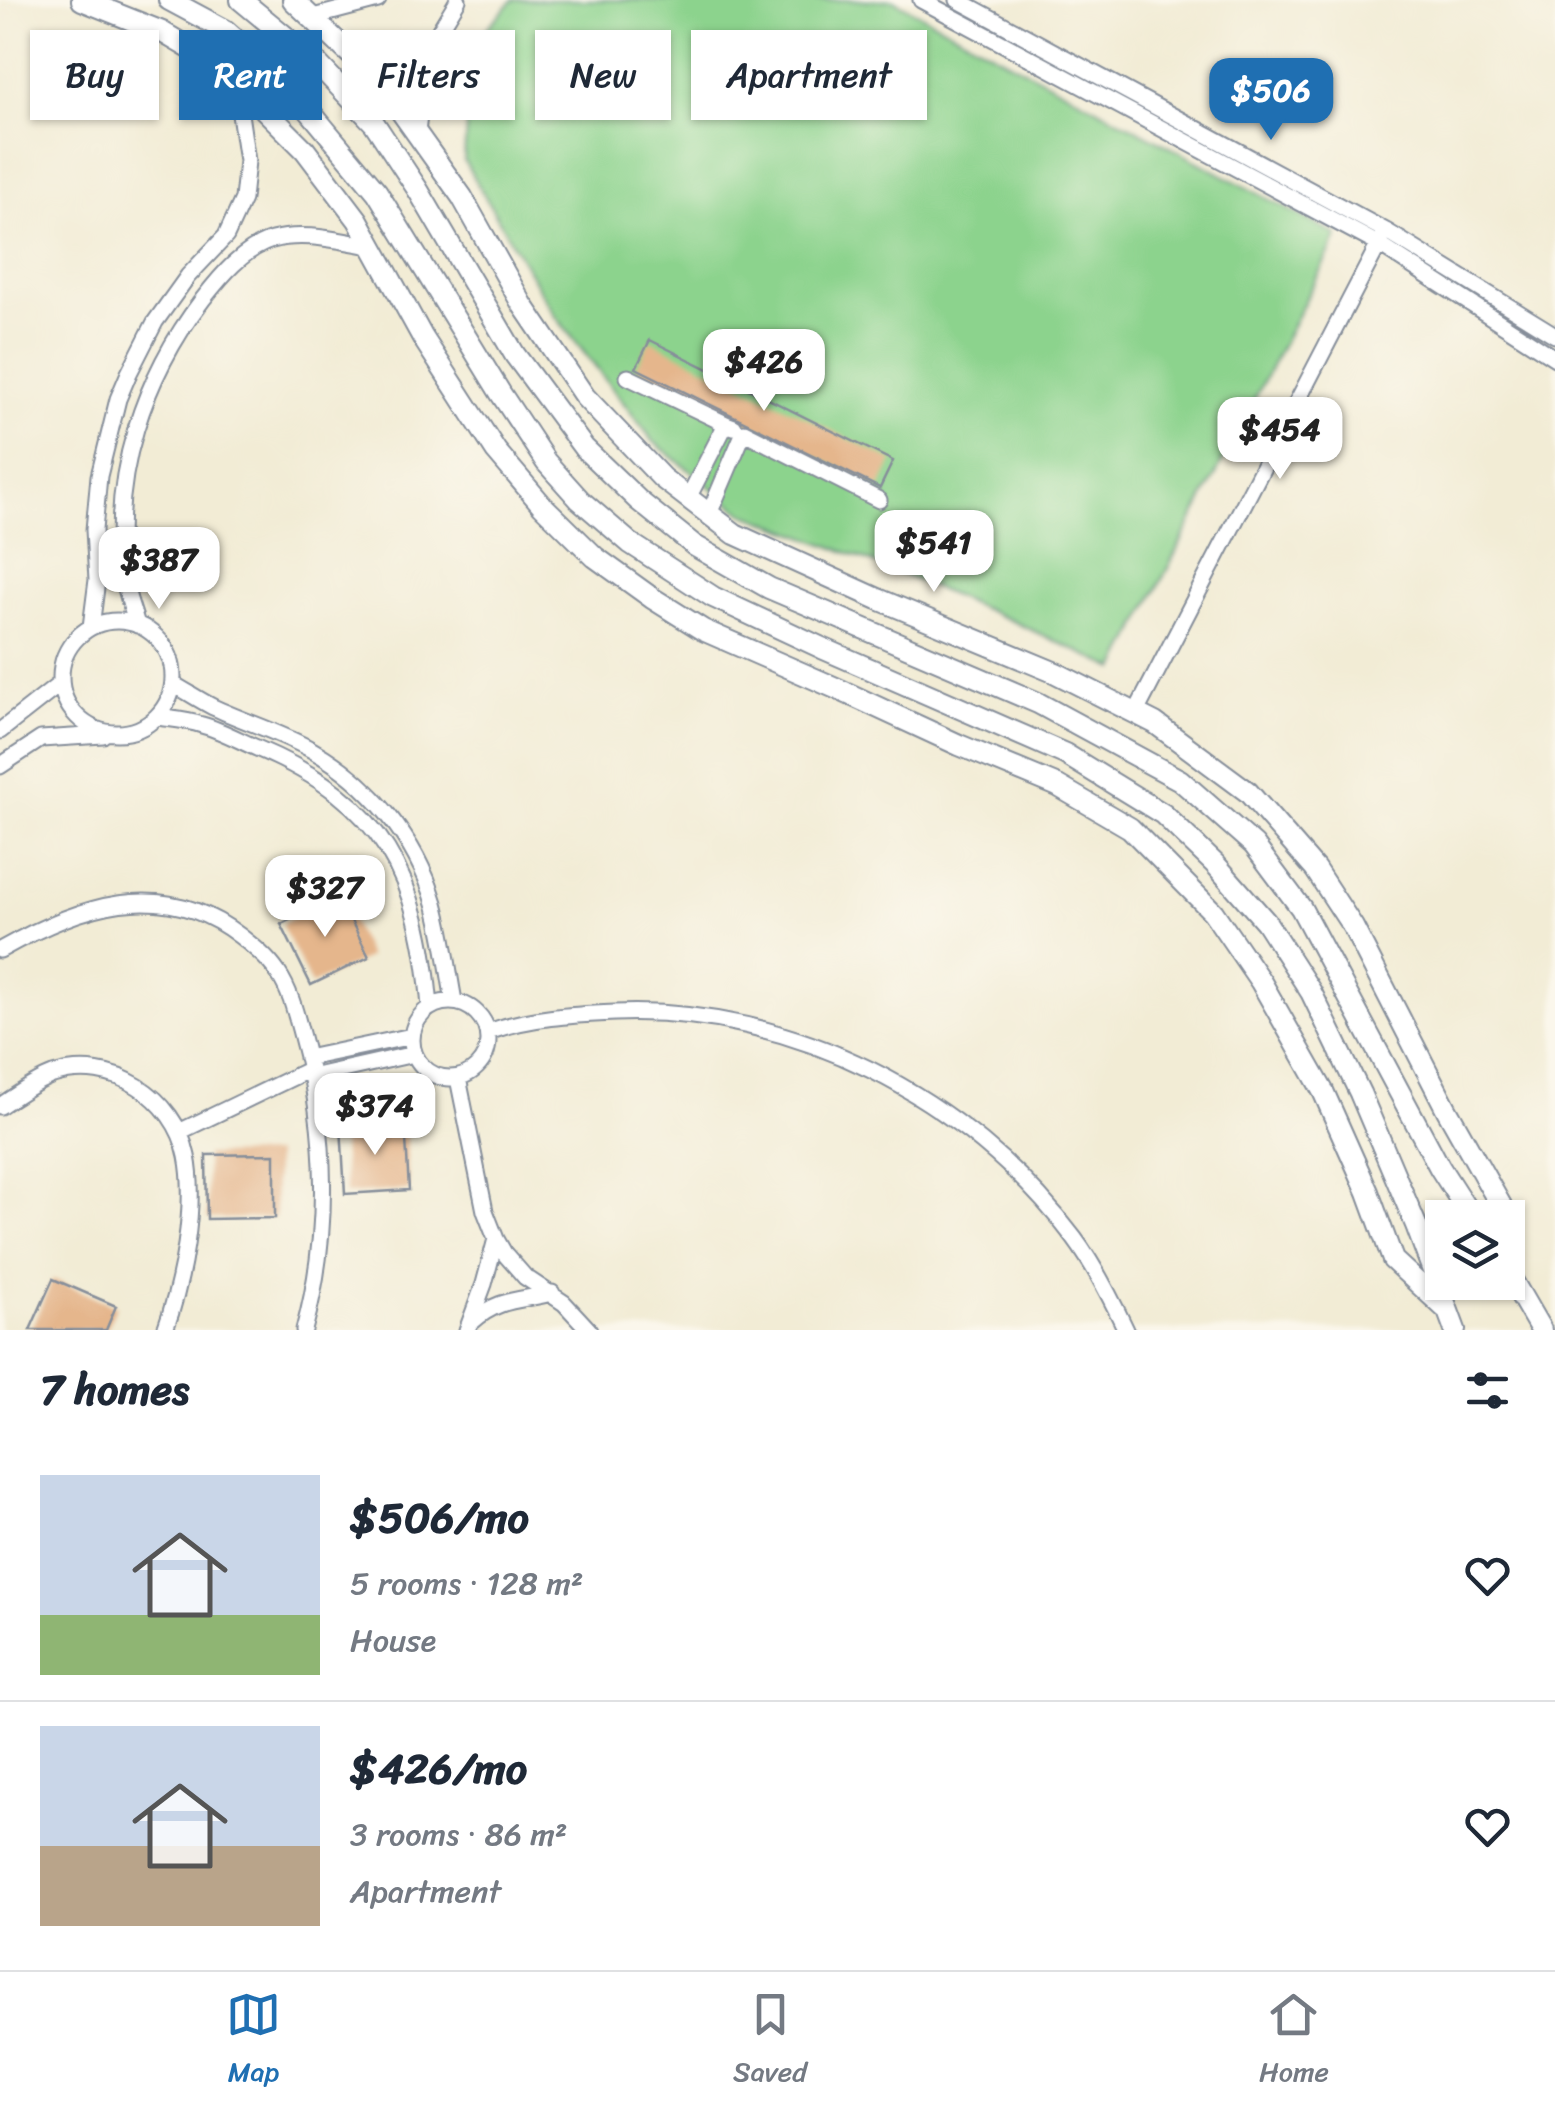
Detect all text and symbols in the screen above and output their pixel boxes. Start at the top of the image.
chip: Buy [30,30,159,120]
chip: Rent [179,30,322,120]
chip: Filters [342,30,515,120]
chip: New [535,30,671,120]
chip: Apartment [691,30,927,120]
pin: $506 [1212,58,1330,143]
text: $506 [1231,62,1311,119]
pin: $426 [705,329,823,414]
text: $426 [725,333,803,390]
pin: $454 [1221,397,1339,482]
text: $454 [1239,401,1321,458]
pin: $541 [875,510,993,595]
text: $541 [897,514,971,571]
pin: $387 [100,527,218,612]
text: $387 [121,531,197,588]
pin: $327 [266,855,384,940]
text: $327 [287,859,363,916]
pin: $374 [316,1073,434,1158]
text: $374 [336,1077,414,1134]
map controls [1425,1200,1525,1300]
button: layers [1425,1200,1525,1300]
text: 7 homes [40,1353,189,1427]
icon: filters [1460,1363,1515,1418]
text: $506/mo [350,1481,529,1555]
icon: home [120,1515,240,1635]
icon: heart [1460,1548,1515,1603]
text: 5 rooms · 128 m² [350,1555,583,1612]
text: House [350,1612,436,1669]
text: $426/mo [350,1732,527,1806]
icon: home [120,1766,240,1886]
icon: heart [1460,1799,1515,1854]
text: 3 rooms · 86 m² [350,1806,567,1863]
text: Apartment [350,1863,501,1920]
tab: Map [226,1987,281,2096]
tab: Saved [733,1987,807,2096]
tab: Home [1259,1987,1329,2096]

